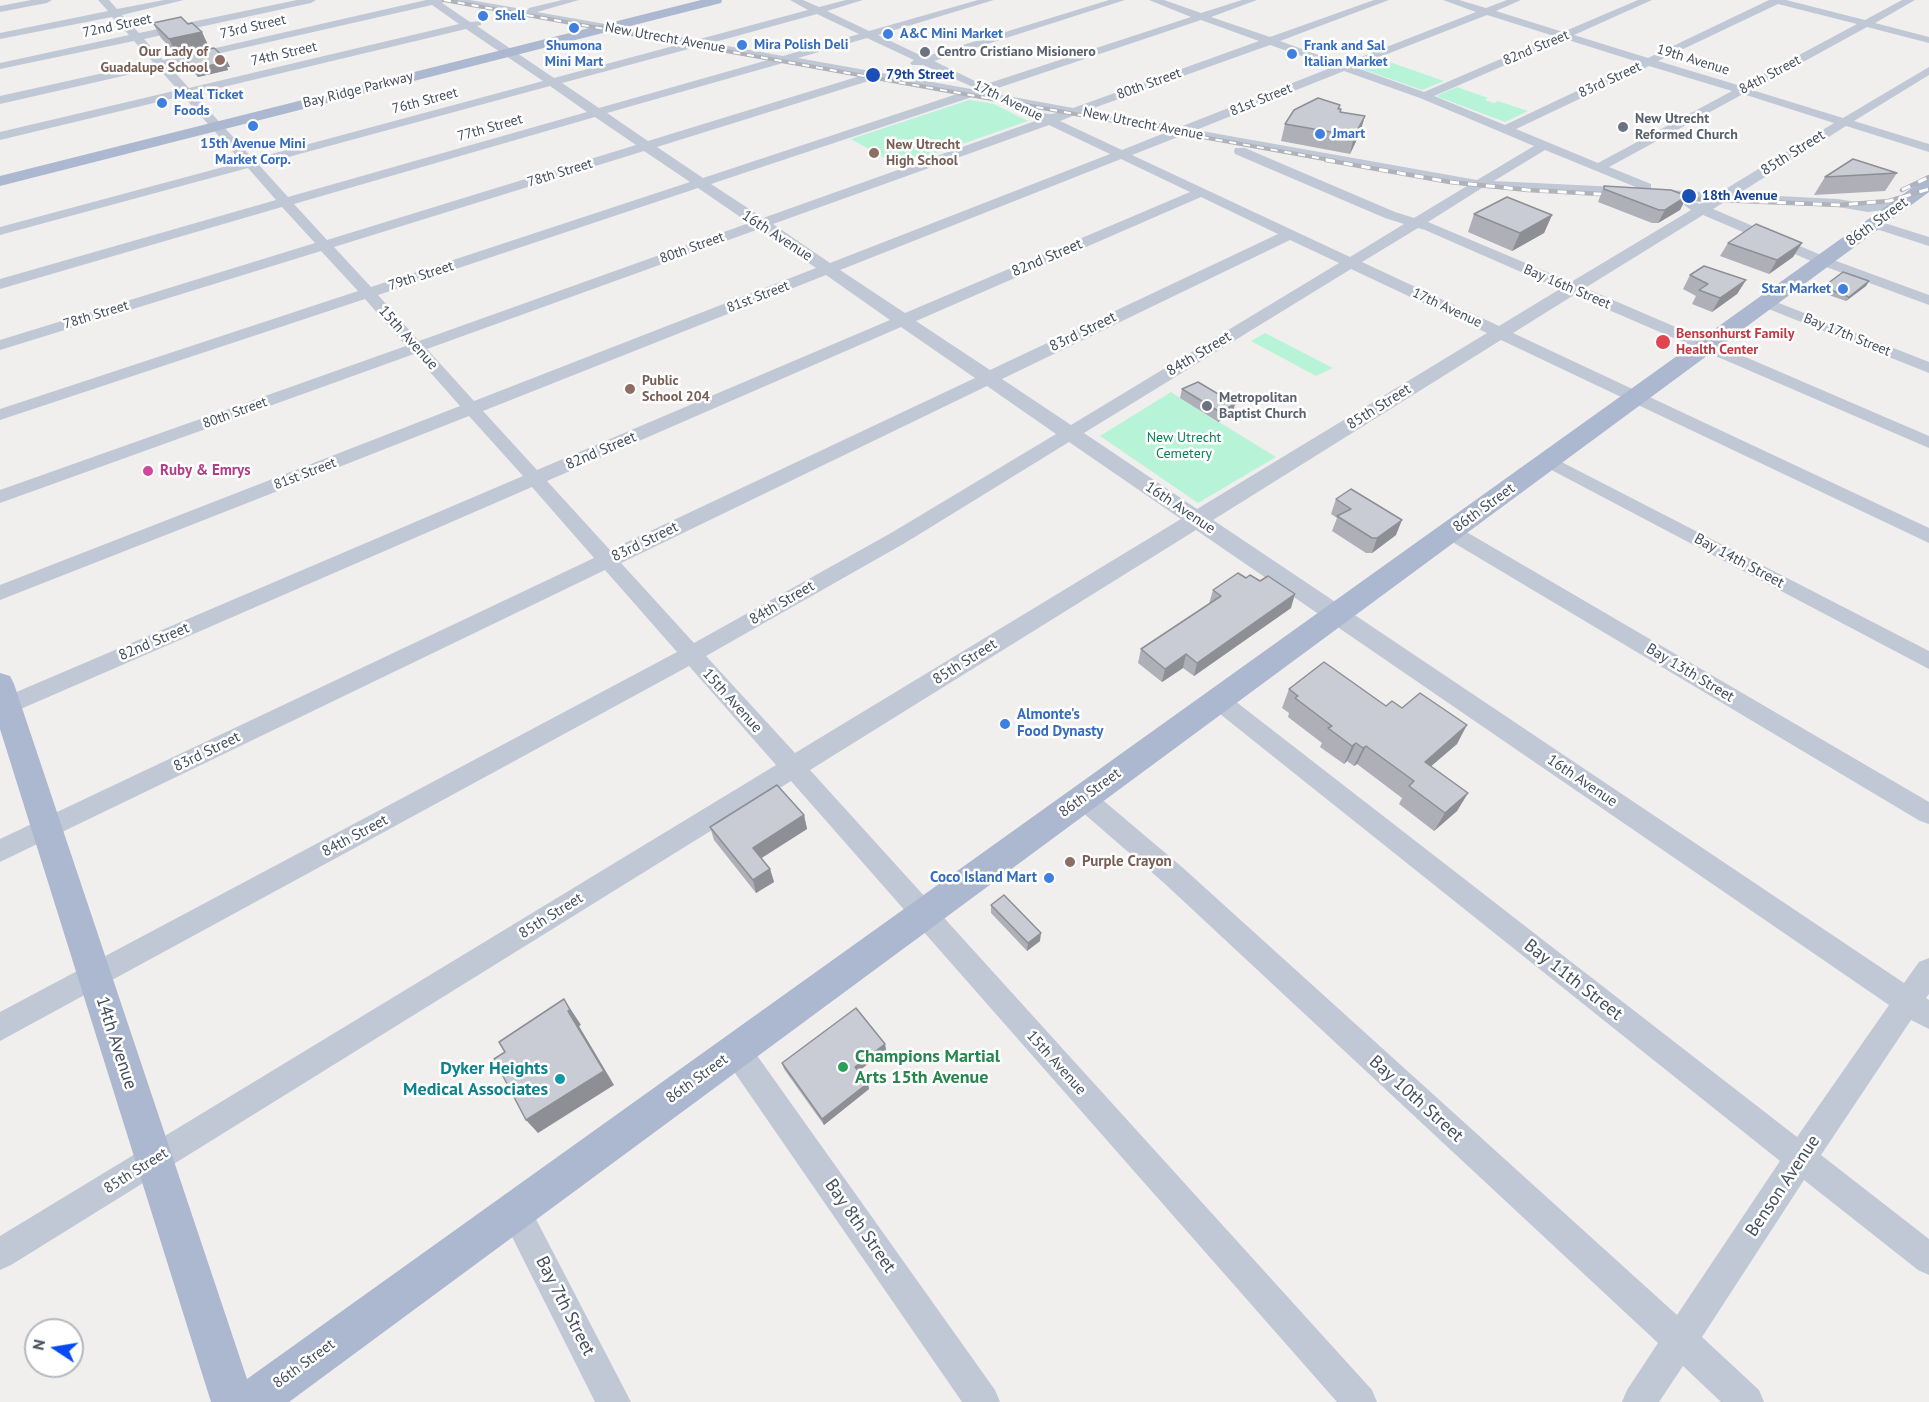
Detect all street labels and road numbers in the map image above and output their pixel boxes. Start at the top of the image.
street label: 72nd Street [81,11,153,41]
street label: 73rd Street [218,11,288,43]
street label: New Utrecht Avenue [603,19,727,57]
street label: 82nd Street [1501,27,1571,69]
street label: 74th Street [249,38,319,70]
street label: 19th Avenue [1655,41,1731,79]
street label: 84th Street [1736,52,1804,98]
street label: 83rd Street [1576,58,1644,102]
street label: 80th Street [1115,65,1183,103]
street label: Bay Ridge Parkway [301,68,415,112]
street label: 17th Avenue [971,77,1045,125]
street label: 81st Street [1228,80,1294,120]
street label: 76th Street [390,84,460,118]
street label: New Utrecht Avenue [1081,104,1205,144]
street label: 77th Street [456,111,524,145]
street label: 85th Street [1758,126,1828,180]
street label: 78th Street [525,155,595,191]
street label: 86th Street [1843,194,1911,250]
street label: 16th Avenue [738,207,816,265]
street label: 80th Street [658,229,726,267]
street label: 82nd Street [1009,235,1085,281]
street label: 79th Street [386,258,456,294]
street label: Bay 16th Street [1521,261,1613,313]
street label: 81st Street [724,277,792,317]
street label: 17th Avenue [1410,285,1484,331]
street label: 78th Street [61,297,131,333]
street label: 15th Avenue [374,302,442,374]
street label: 83rd Street [1047,308,1119,356]
street label: Bay 17th Street [1801,310,1893,360]
street label: 84th Street [1164,328,1234,380]
street label: 85th Street [1344,380,1414,434]
street label: 80th Street [201,394,269,432]
street label: 82nd Street [563,428,639,474]
street label: 81st Street [271,454,339,494]
street label: 16th Avenue [1142,478,1218,538]
street label: 86th Street [1450,480,1518,536]
street label: 83rd Street [609,518,681,566]
street label: Bay 14th Street [1691,530,1787,592]
street label: 84th Street [746,577,818,629]
street label: 82nd Street [116,619,192,665]
street label: 85th Street [930,635,1000,689]
street label: Bay 13th Street [1643,640,1737,706]
street label: 15th Avenue [698,665,766,737]
street label: 83rd Street [171,728,243,776]
street label: 16th Avenue [1544,751,1620,811]
street label: 86th Street [1056,765,1124,821]
street label: 84th Street [319,811,391,861]
street label: 85th Street [516,889,586,943]
street label: Bay 11th Street [1519,935,1627,1025]
street label: 14th Avenue [91,994,141,1092]
street label: 15th Avenue [1022,1027,1090,1099]
street label: 86th Street [663,1051,731,1107]
street label: Bay 10th Street [1365,1051,1467,1147]
street label: Benson Avenue [1741,1131,1825,1241]
street label: 85th Street [101,1144,171,1198]
street label: Bay 8th Street [820,1175,900,1277]
street label: Bay 7th Street [531,1253,599,1359]
street label: 86th Street [270,1336,338,1392]

